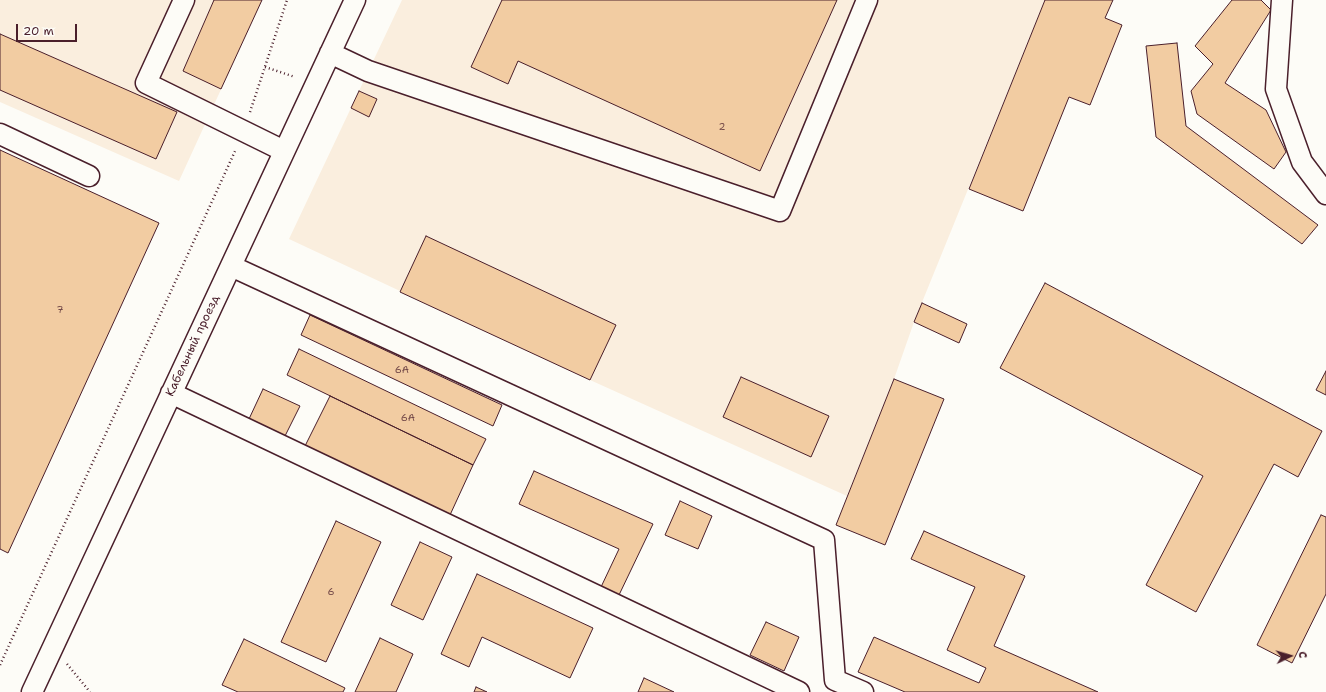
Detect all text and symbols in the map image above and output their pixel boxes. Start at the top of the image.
scale bar [18,16,79,42]
text: 20 m [23,23,54,39]
house number: 2 [719,121,725,133]
street label: Кабельный проезд [163,293,223,399]
house number: 7 [57,304,63,316]
house number: 6А [395,364,409,376]
house number: 6А [401,412,415,424]
house number: 6 [328,586,334,598]
north arrow [1270,636,1310,676]
text: С [1295,651,1310,659]

